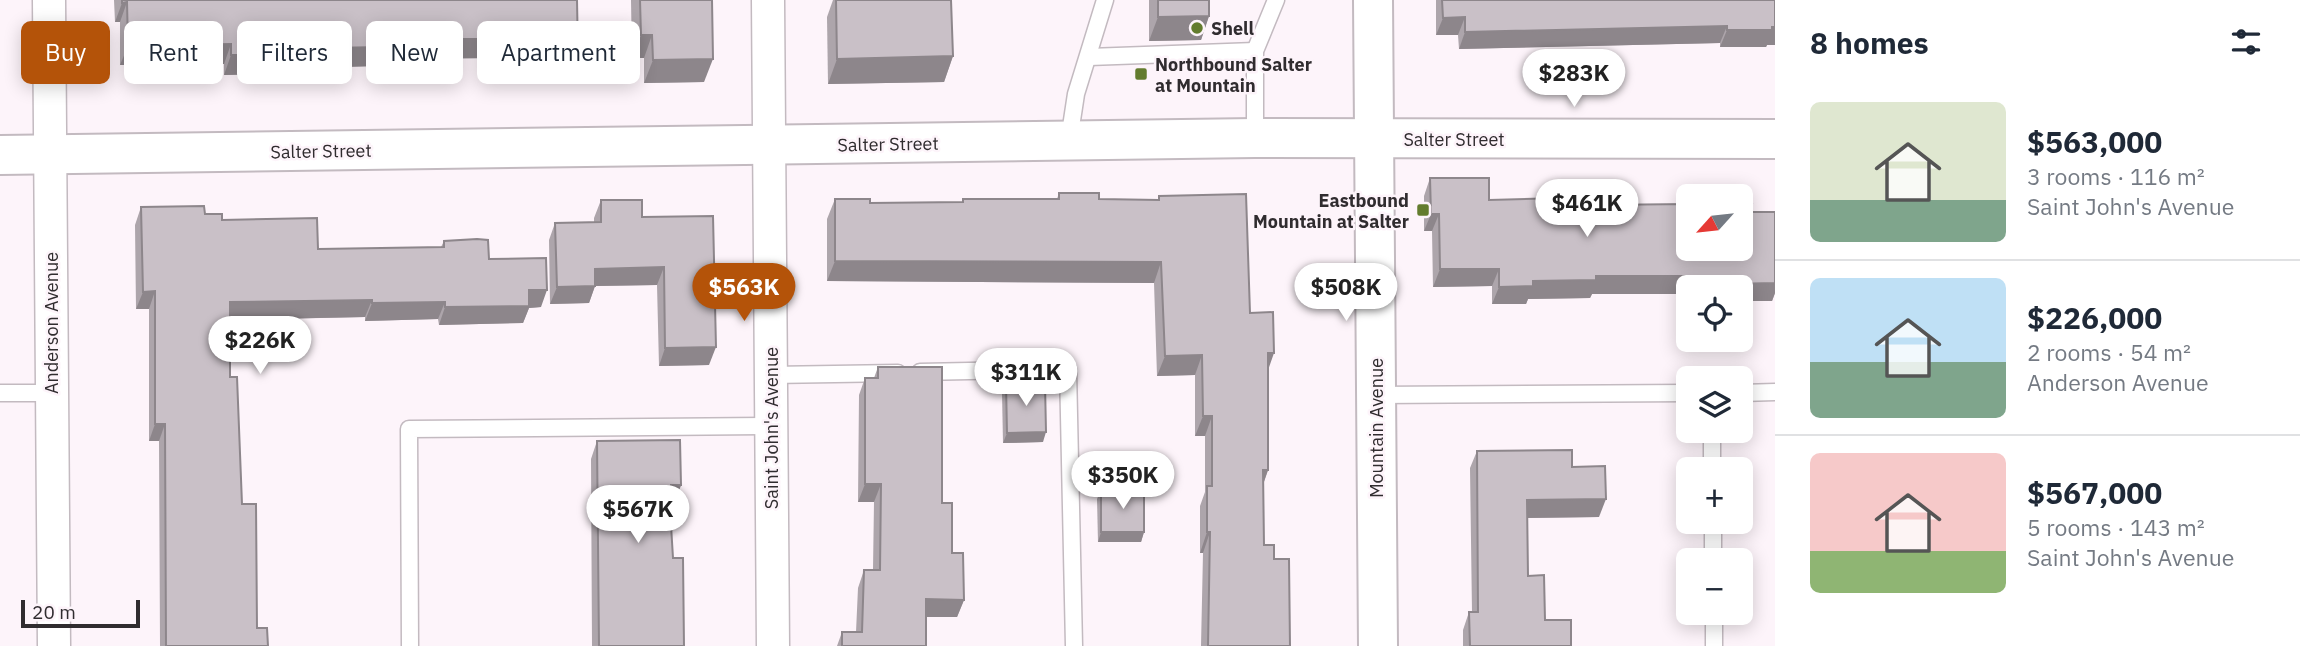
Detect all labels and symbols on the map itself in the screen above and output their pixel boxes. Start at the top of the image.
place label: Shell [1211,17,1254,40]
marker: Shell [1189,20,1205,36]
pin: $283K [1525,50,1623,109]
place label: Northbound Salter at Mountain [1155,53,1312,97]
marker: Northbound Salter at Mountain [1133,66,1149,82]
street label: Salter Street [1403,128,1505,151]
street label: Salter Street [837,132,939,156]
street label: Salter Street [270,139,372,163]
pin: $461K [1538,180,1636,239]
north arrow [1676,184,1754,261]
place label: Eastbound Mountain at Salter [1253,189,1409,233]
marker: Eastbound Mountain at Salter [1415,202,1431,218]
street label: Anderson Avenue [40,252,63,394]
pin: $563K [695,264,793,323]
pin: $508K [1297,264,1395,323]
pin: $226K [211,316,309,376]
street label: Saint John's Avenue [760,347,783,509]
pin: $311K [977,348,1075,408]
street label: Mountain Avenue [1365,358,1388,498]
pin: $350K [1074,452,1172,511]
pin: $567K [589,486,687,545]
scale bar [21,597,140,629]

